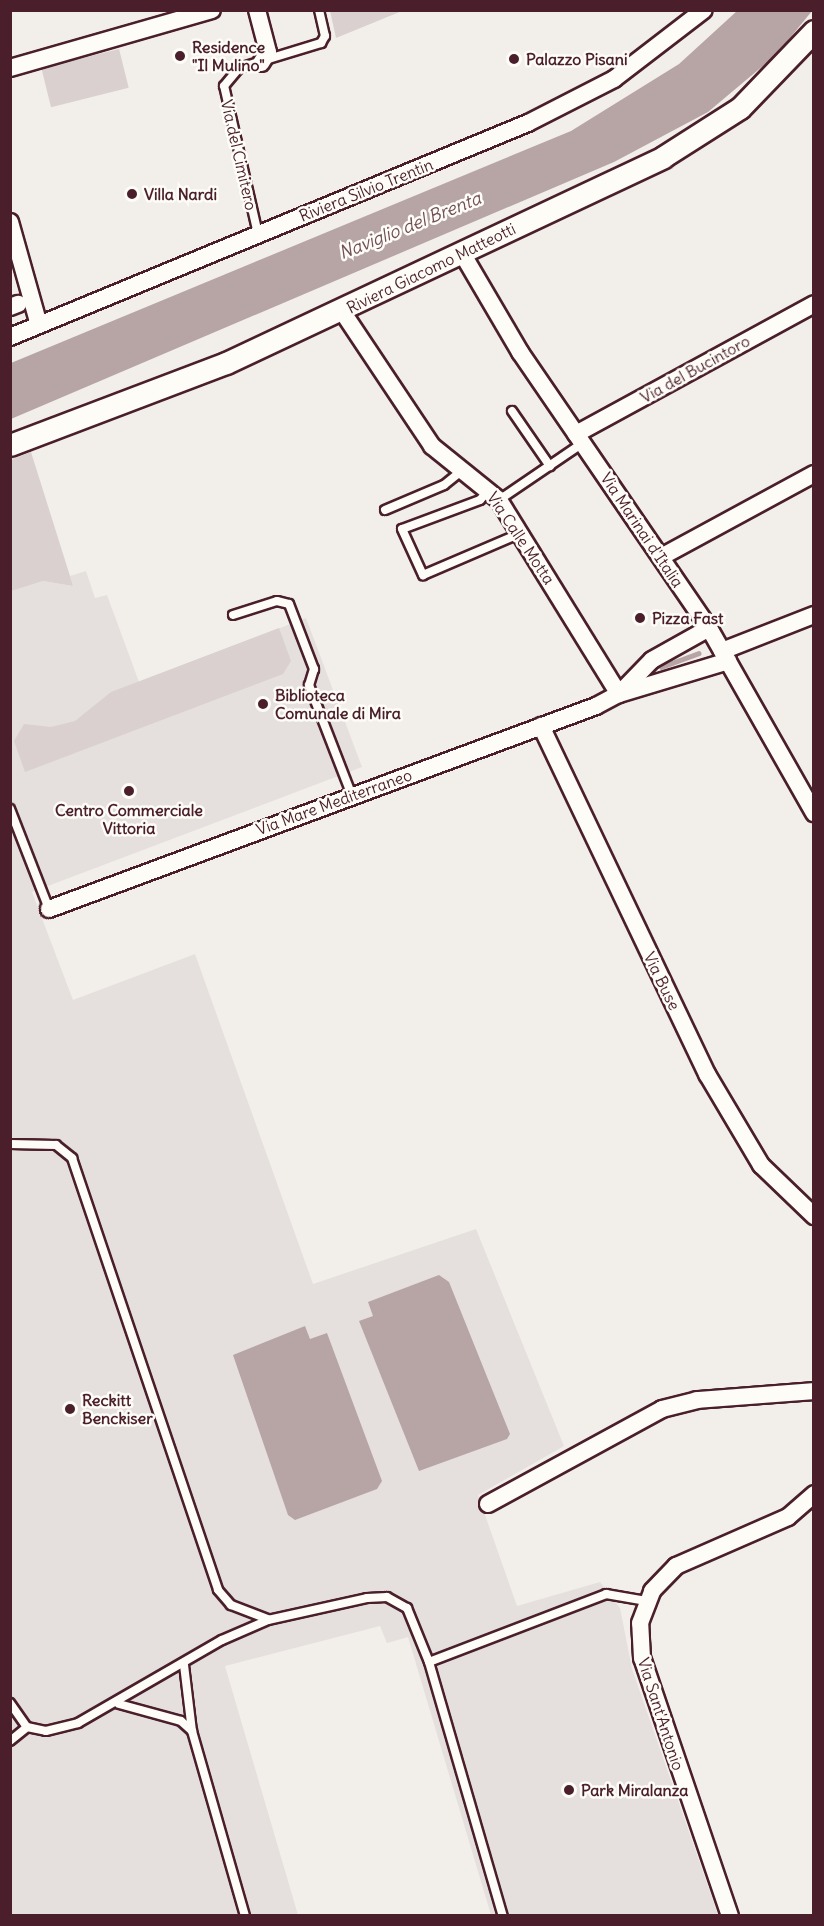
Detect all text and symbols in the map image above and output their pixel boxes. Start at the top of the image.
place label: Residence "Il Mulino" [192,37,265,75]
marker: Residence "Il Mulino" [173,49,187,63]
place label: Palazzo Pisani [526,49,628,69]
marker: Palazzo Pisani [507,52,521,66]
street label: Via del Cimitero [217,98,261,212]
street label: Riviera Silvio Trentin [296,154,436,226]
place label: Villa Nardi [144,184,217,204]
marker: Villa Nardi [125,187,139,201]
water label: Naviglio del Brenta [336,188,484,264]
street label: Riviera Giacomo Matteotti [343,219,519,317]
street label: Via del Bucintoro [637,331,753,407]
street label: Via Marinai d'Italia [596,469,688,591]
street label: Via Calle Motta [483,488,559,588]
place label: Pizza Fast [652,608,723,628]
marker: Pizza Fast [633,611,647,625]
place label: Biblioteca Comunale di Mira [275,685,401,723]
marker: Biblioteca Comunale di Mira [256,697,270,711]
street label: Via Mare Mediterraneo [254,765,414,839]
marker: Centro Commerciale Vittoria [122,784,136,798]
place label: Centro Commerciale Vittoria [55,800,203,838]
street label: Via Buse [640,949,684,1013]
place label: Reckitt Benckiser [82,1390,153,1428]
marker: Reckitt Benckiser [63,1402,77,1416]
street label: Via Sant'Antonio [634,1655,688,1773]
place label: Park Miralanza [581,1780,689,1800]
marker: Park Miralanza [562,1783,576,1797]

